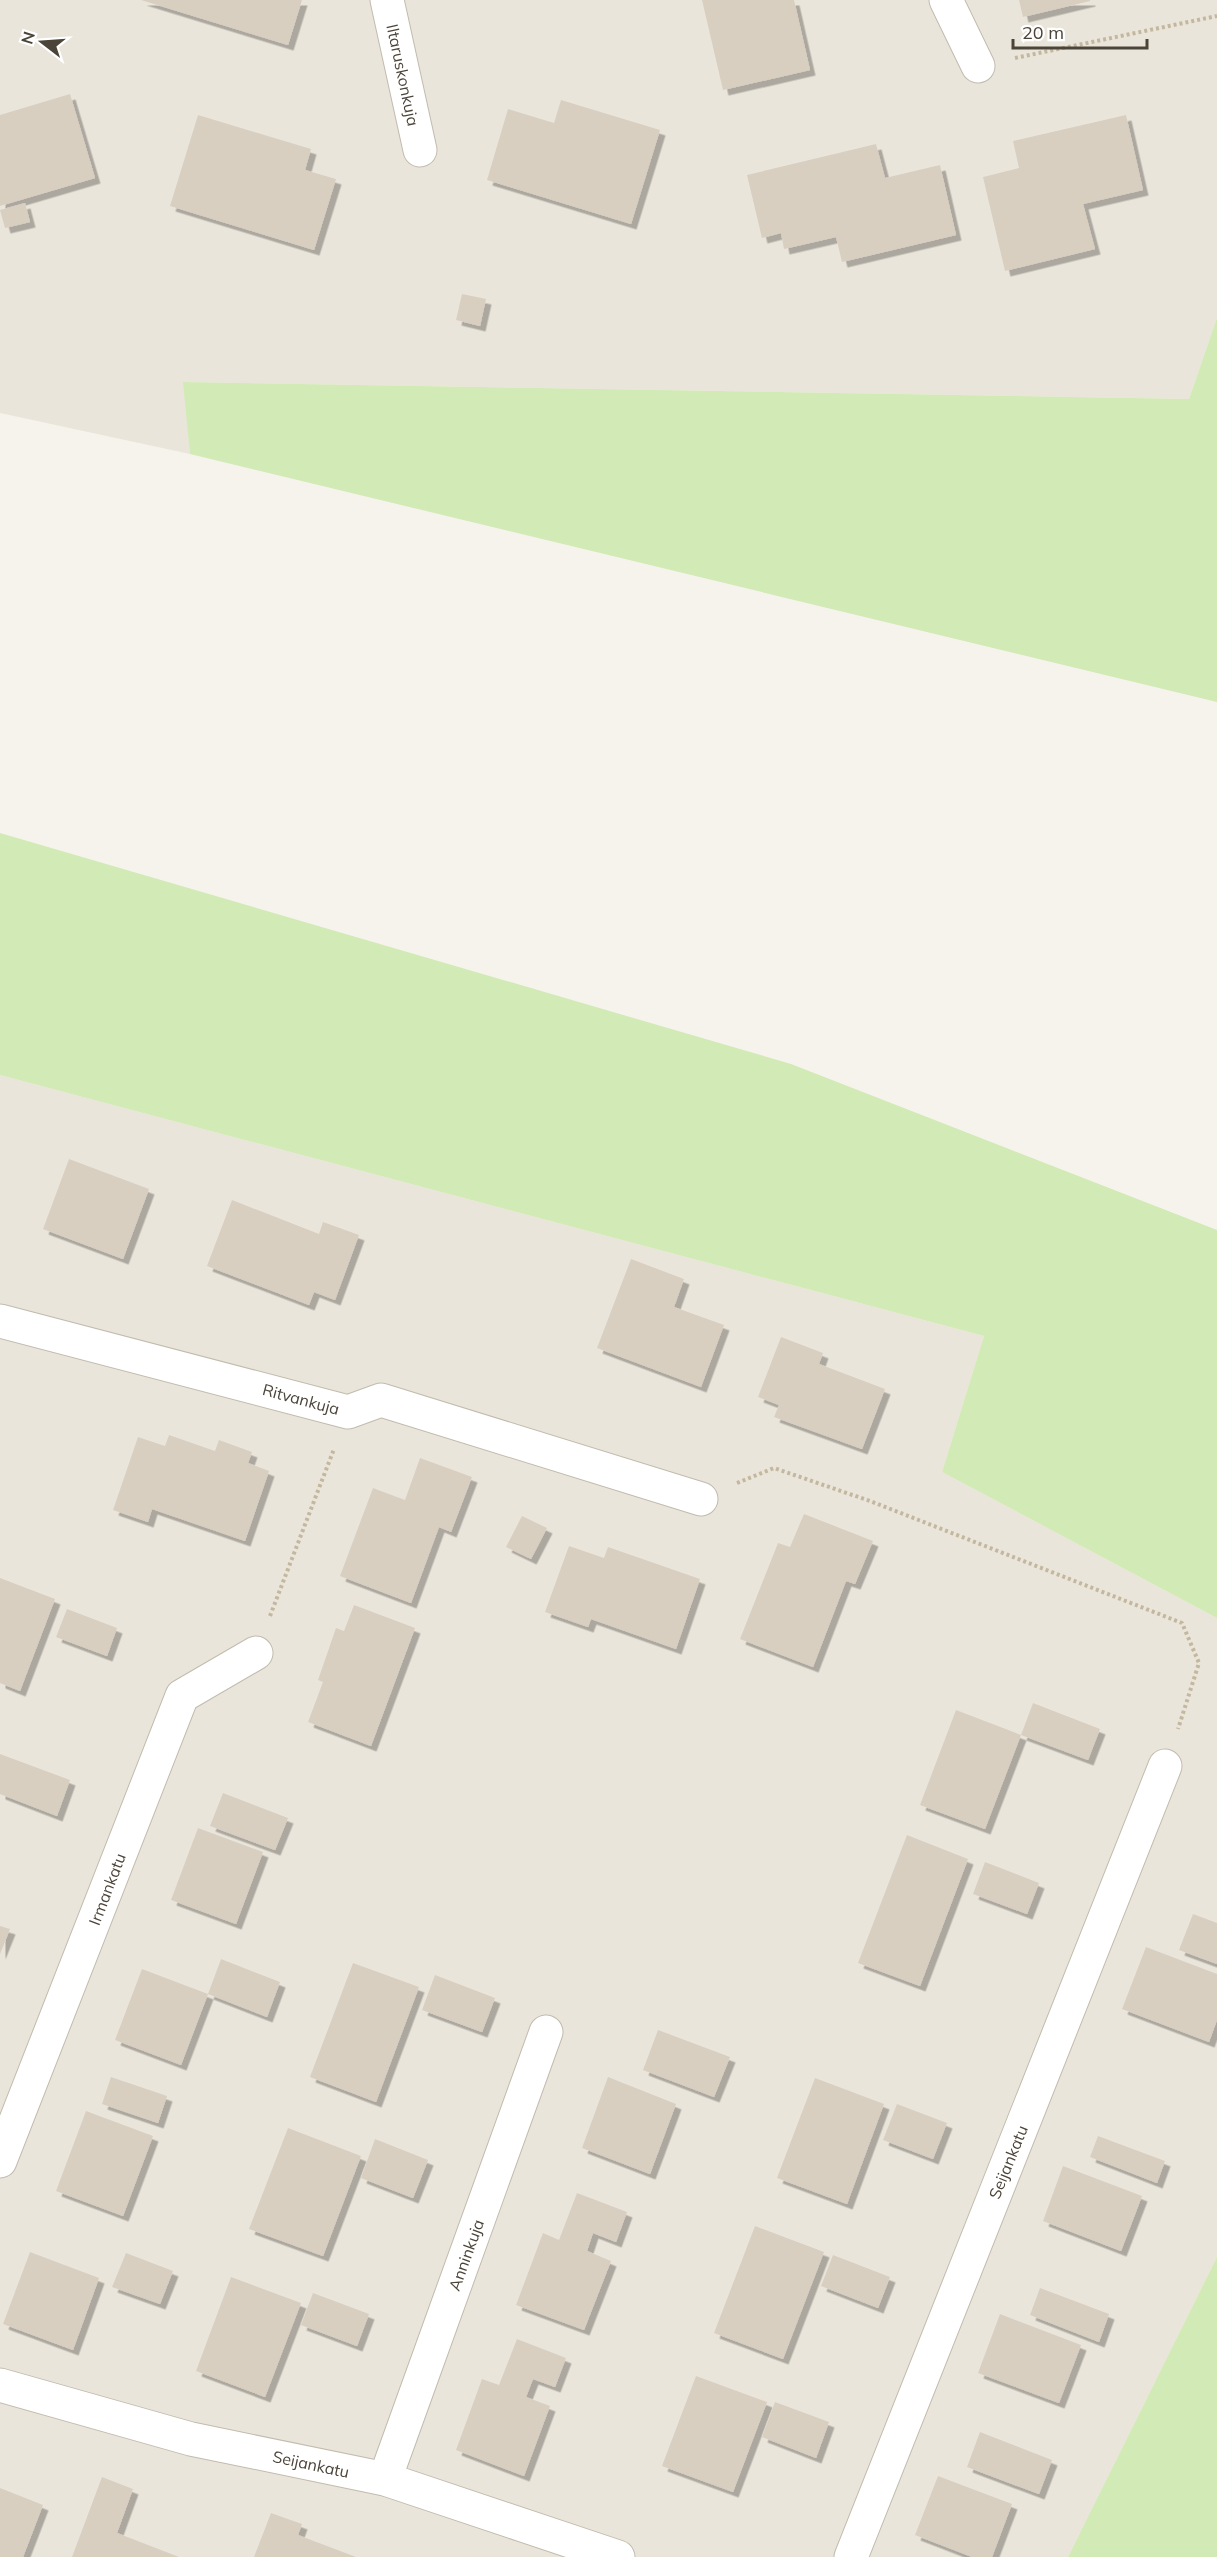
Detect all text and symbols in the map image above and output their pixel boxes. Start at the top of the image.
north arrow [12,12,72,72]
scale bar [1013,12,1146,50]
text: 20 m [1022,21,1064,44]
street label: Iltaruskonkuja [382,22,424,128]
text: N [16,29,39,46]
street label: Ritvankuja [260,1379,342,1419]
street label: Irmankatu [84,1850,130,1928]
street label: Seijankatu [984,2122,1032,2202]
street label: Anninkuja [444,2217,488,2293]
street label: Seijankatu [271,2446,351,2482]

